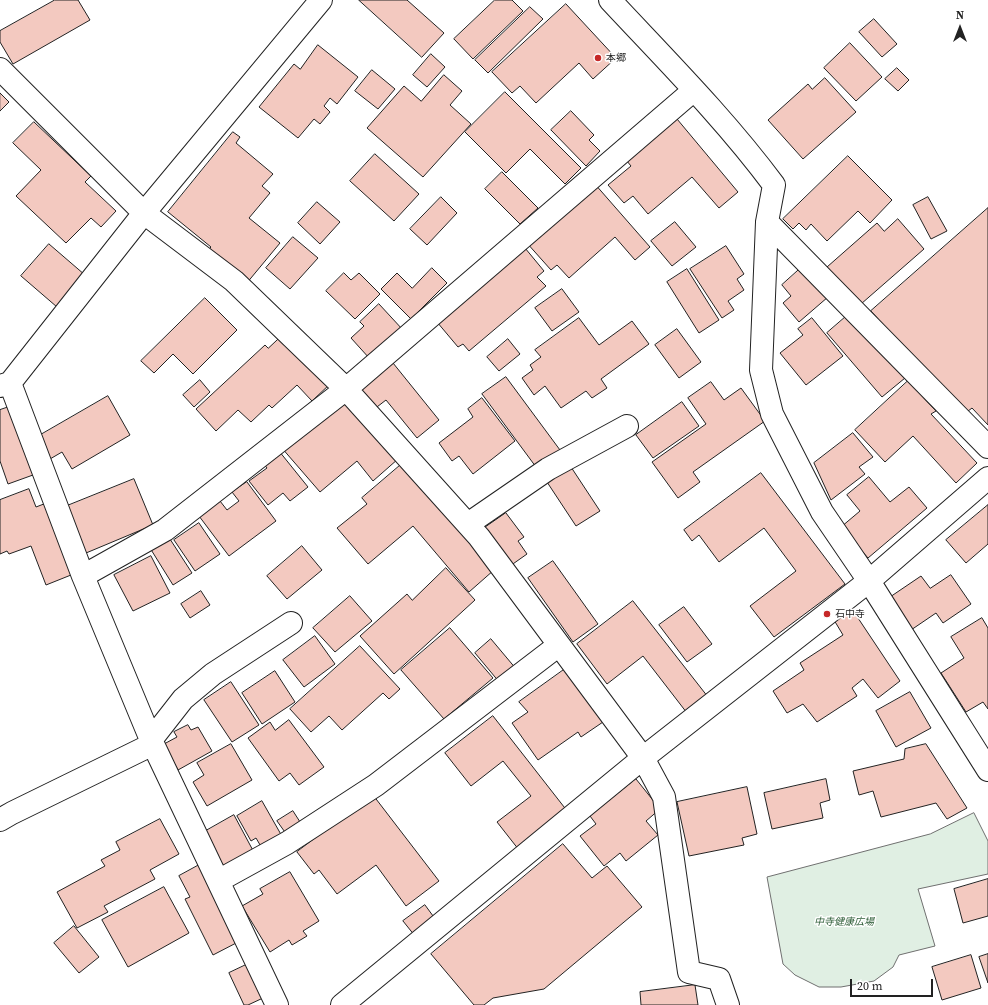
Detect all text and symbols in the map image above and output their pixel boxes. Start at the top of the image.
north arrow [940,8,980,48]
text: N [956,8,964,23]
place label: 本郷 [606,52,626,64]
marker: 本郷 [593,53,603,63]
place label: 石中寺 [835,608,865,620]
marker: 石中寺 [822,609,832,619]
park label: 中寺健康広場 [814,916,874,928]
scale bar [852,971,935,997]
text: 20 m [857,978,883,994]

